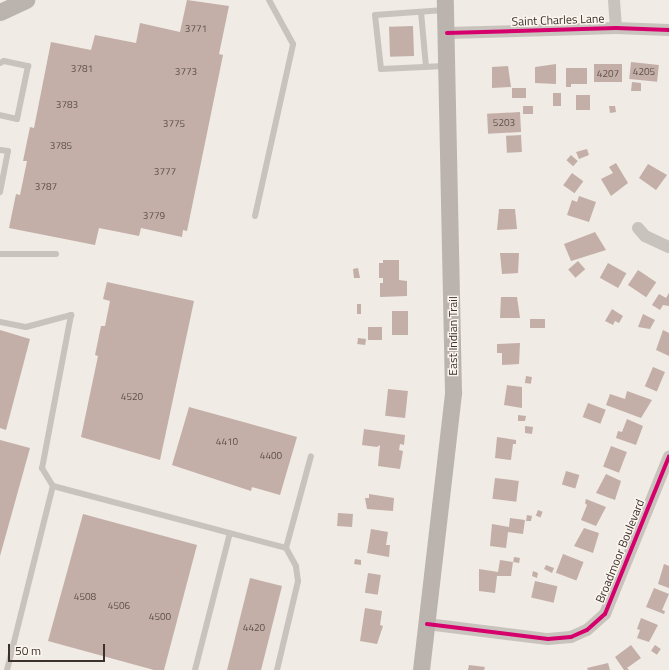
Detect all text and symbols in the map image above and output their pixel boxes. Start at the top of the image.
street label: Saint Charles Lane [511,11,605,29]
house number: 3771 [185,23,207,35]
house number: 3781 [71,63,93,75]
house number: 3773 [175,66,197,78]
house number: 4205 [633,66,655,78]
house number: 4207 [597,68,619,80]
house number: 3783 [56,99,78,111]
house number: 5203 [493,117,515,129]
house number: 3775 [163,118,185,130]
house number: 3785 [50,140,72,152]
house number: 3777 [154,166,176,178]
house number: 3787 [35,181,57,193]
house number: 3779 [143,210,165,222]
street label: East Indian Trail [446,296,460,376]
house number: 4520 [121,391,143,403]
house number: 4410 [216,436,238,448]
house number: 4400 [260,450,282,462]
street label: Broadmoor Boulevard [593,497,647,605]
house number: 4508 [74,591,96,603]
house number: 4506 [108,600,130,612]
house number: 4500 [149,611,171,623]
house number: 4420 [243,622,265,634]
scale bar [10,636,107,662]
text: 50 m [15,641,41,660]

